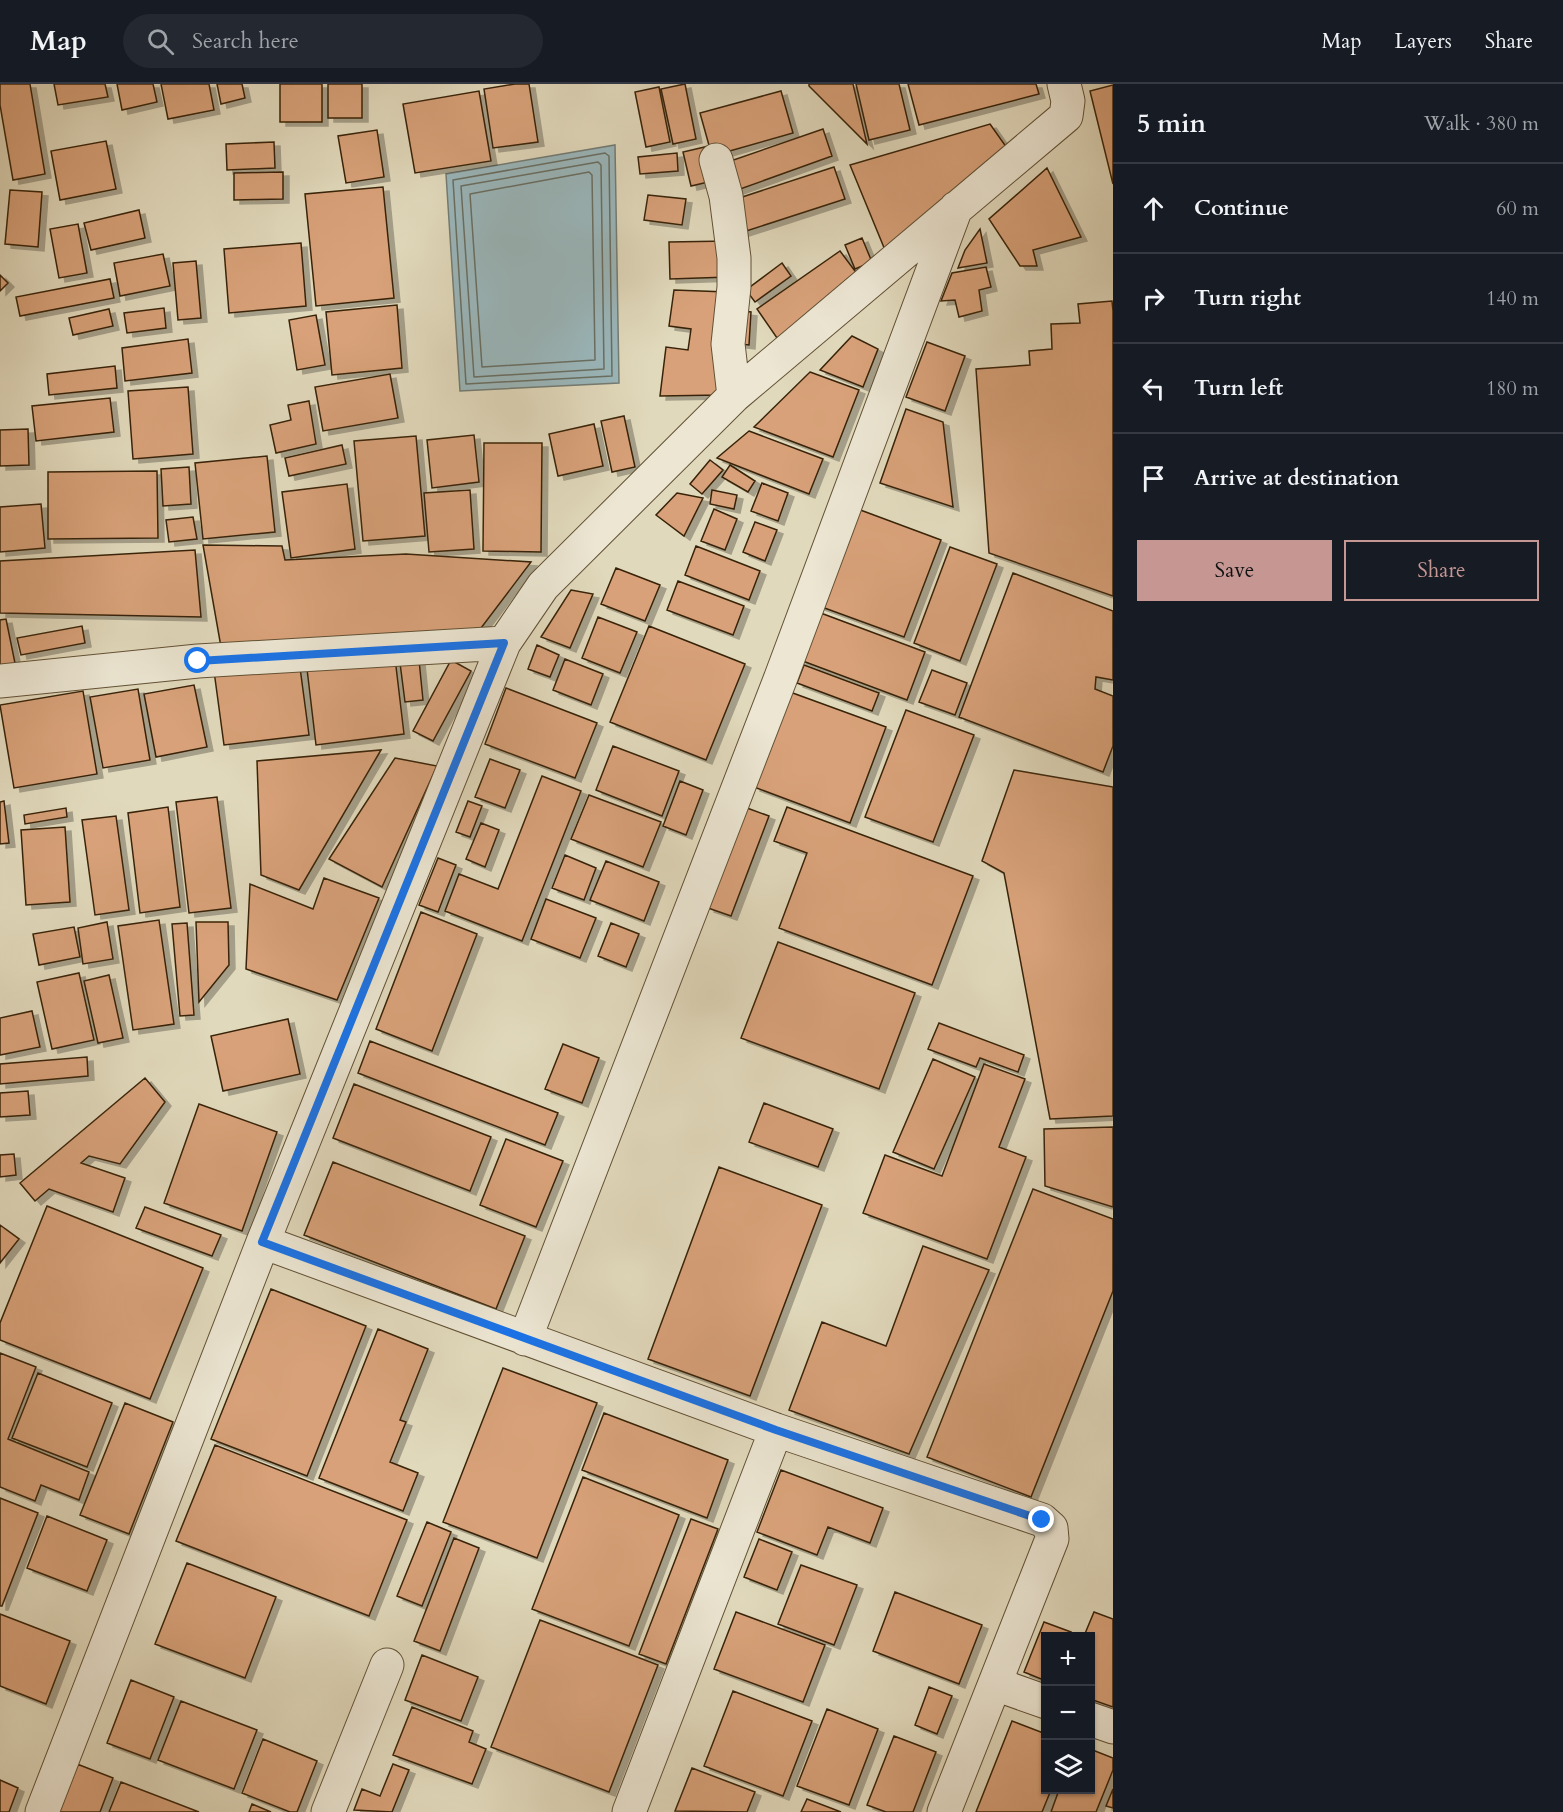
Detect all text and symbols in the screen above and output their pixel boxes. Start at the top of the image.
search box [123,14,543,68]
text: Map [30,22,87,60]
icon: search [144,25,177,58]
text: Search here [192,26,299,56]
text: Map [1322,27,1362,56]
text: Layers [1395,27,1452,56]
text: Share [1485,27,1533,56]
text: 5 min [1137,106,1206,141]
text: Walk · 380 m [1424,110,1539,137]
icon: ahead [1137,192,1170,225]
text: Continue [1194,193,1289,223]
text: 60 m [1496,195,1539,222]
icon: right [1137,282,1170,315]
text: Turn right [1194,283,1301,313]
text: 140 m [1486,285,1539,312]
icon: left [1137,372,1170,405]
text: Turn left [1194,373,1283,403]
text: 180 m [1486,375,1539,402]
icon: arrive [1137,462,1170,495]
text: Arrive at destination [1194,463,1399,493]
button: Save [1137,540,1332,601]
button: Share [1344,540,1539,601]
route start [184,647,210,673]
route end [1028,1506,1054,1532]
map controls [1041,1632,1095,1794]
button: + [1041,1632,1095,1686]
button: − [1041,1686,1095,1740]
button: layers [1041,1740,1095,1794]

